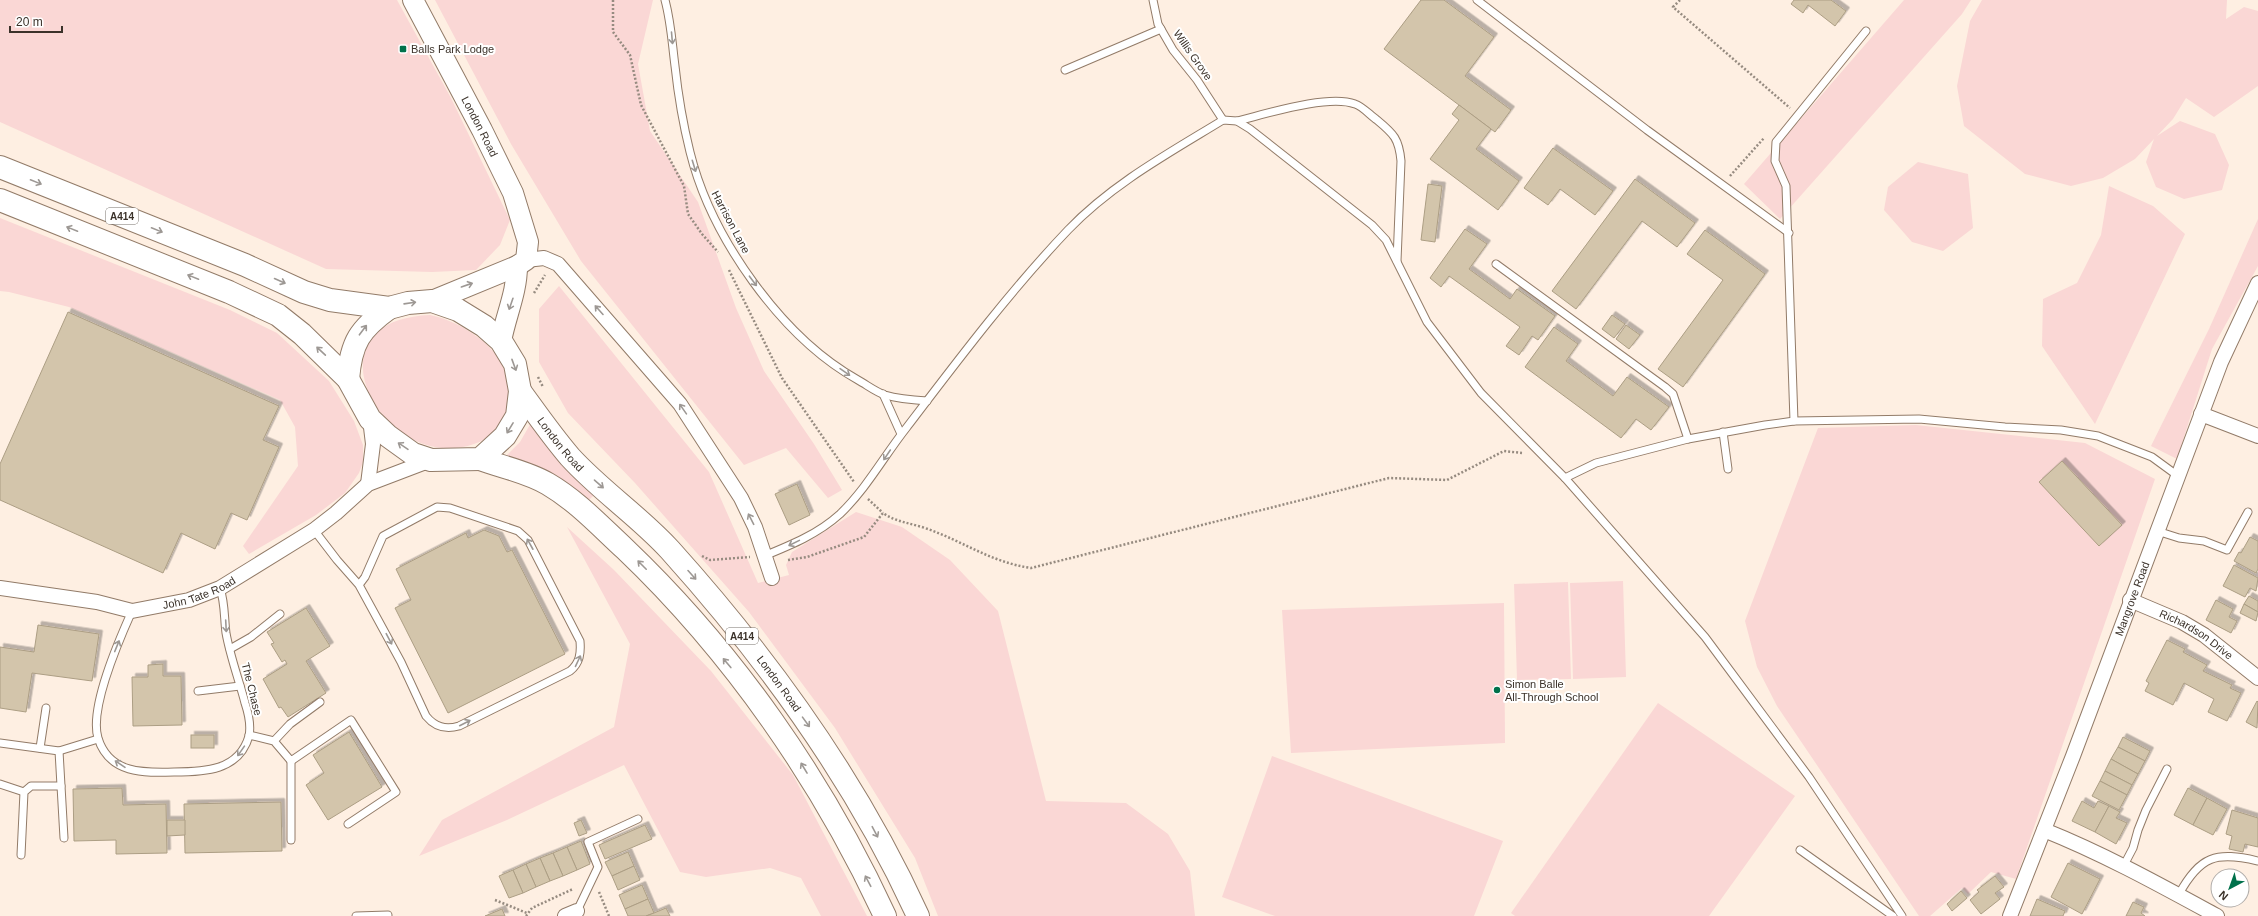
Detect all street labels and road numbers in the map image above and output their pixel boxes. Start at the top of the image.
street label: Willis Grove [1171,28,1215,82]
street label: London Road [459,94,500,159]
street label: Harrison Lane [709,189,753,255]
road number: A414 [106,208,138,224]
street label: London Road [535,415,586,474]
street label: Mangrove Road [2113,560,2151,637]
street label: John Tate Road [162,574,238,611]
street label: Richardson Drive [2158,607,2235,662]
road number: A414 [726,628,758,644]
street label: London Road [755,653,803,714]
street label: The Chase [240,661,264,717]

